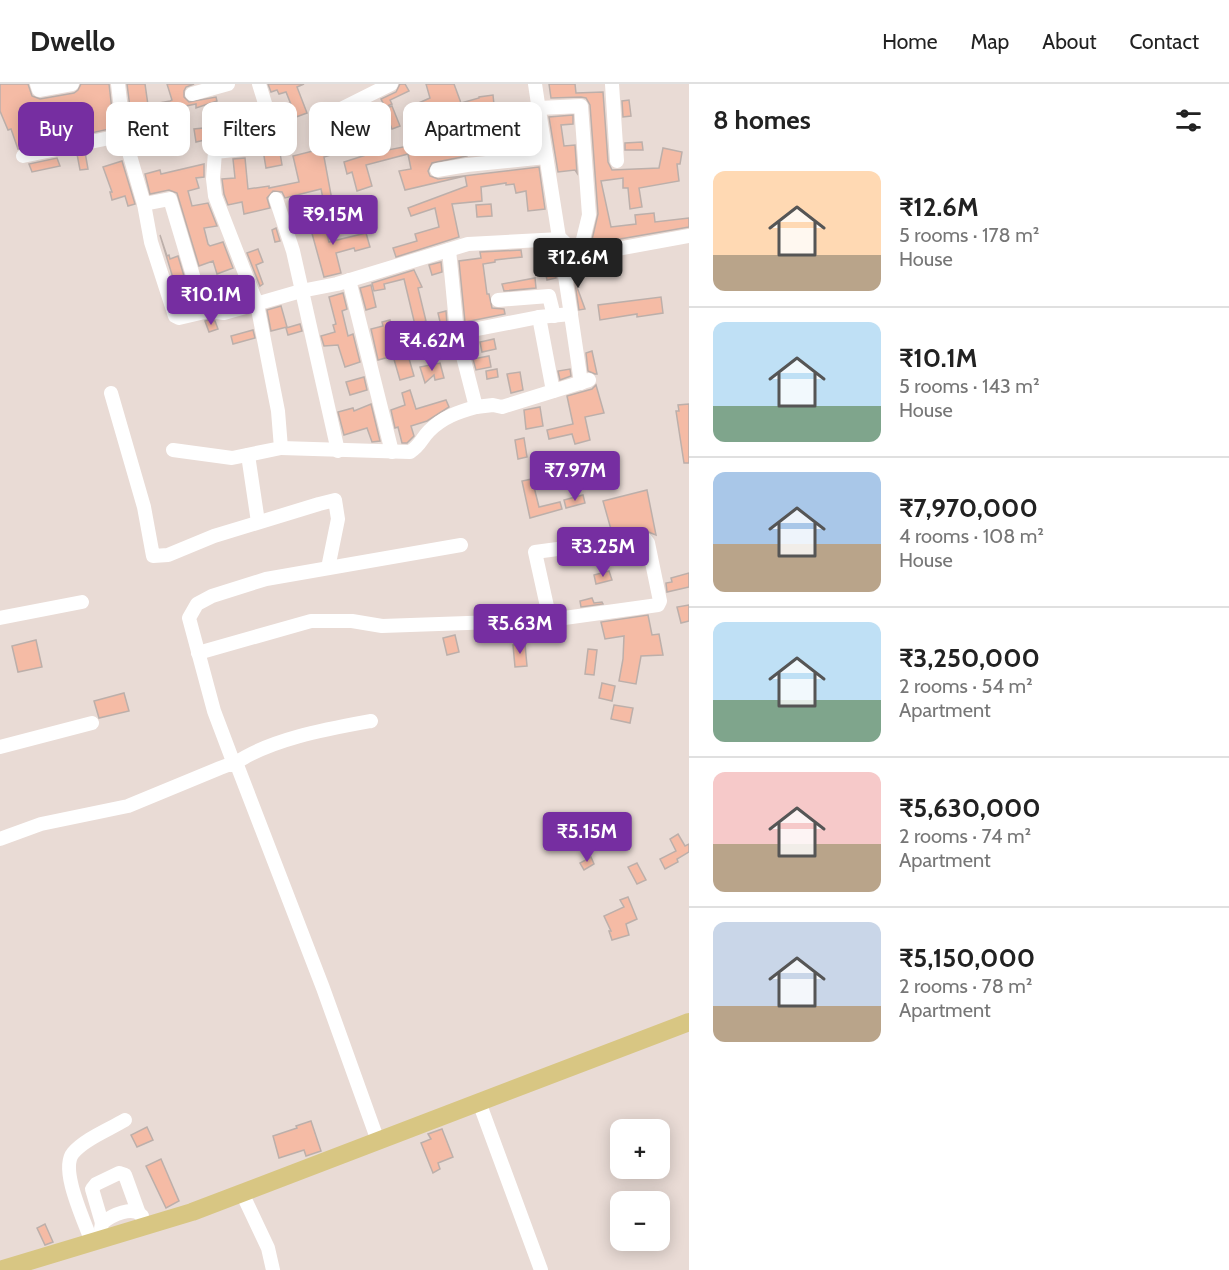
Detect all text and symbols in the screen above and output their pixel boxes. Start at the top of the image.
text: Dwello [30,24,115,58]
text: Home [882,29,938,54]
text: Map [971,29,1009,54]
text: About [1042,29,1096,54]
text: Contact [1129,29,1199,54]
chip: Buy [18,102,94,156]
chip: Rent [106,102,190,156]
chip: Filters [202,102,297,156]
chip: New [309,102,391,156]
chip: Apartment [403,102,542,156]
text: 8 homes [713,104,811,136]
icon: filters [1172,104,1205,137]
text: ₹12.6M [899,191,979,223]
pin: ₹9.15M [284,195,382,246]
icon: home [761,195,833,267]
text: ₹9.15M [303,202,363,226]
text: 5 rooms · 178 m² [899,223,1039,247]
pin: ₹12.6M [529,238,627,289]
text: ₹12.6M [547,245,609,269]
text: House [899,247,953,271]
pin: ₹10.1M [162,275,260,326]
text: ₹10.1M [181,282,241,306]
pin: ₹4.62M [383,321,481,372]
text: ₹4.62M [399,328,465,352]
text: ₹10.1M [899,342,977,374]
icon: home [761,346,833,418]
text: 5 rooms · 143 m² [899,374,1040,398]
text: House [899,398,953,422]
pin: ₹7.97M [526,451,624,502]
text: ₹7.97M [544,458,606,482]
text: ₹7,970,000 [899,492,1038,524]
icon: home [761,496,833,568]
text: 4 rooms · 108 m² [899,524,1044,548]
pin: ₹3.25M [554,527,652,578]
text: ₹3.25M [571,534,635,558]
text: House [899,548,953,572]
pin: ₹5.63M [471,604,569,655]
text: ₹5.63M [488,611,552,635]
text: ₹3,250,000 [899,642,1040,674]
icon: home [761,646,833,718]
text: 2 rooms · 54 m² [899,674,1033,698]
text: Apartment [899,698,991,722]
text: ₹5,630,000 [899,792,1041,824]
icon: home [761,796,833,868]
pin: ₹5.15M [538,812,636,863]
text: ₹5.15M [557,819,617,843]
text: 2 rooms · 74 m² [899,824,1031,848]
text: Apartment [899,848,991,872]
text: ₹5,150,000 [899,942,1035,974]
icon: home [761,946,833,1018]
text: 2 rooms · 78 m² [899,974,1032,998]
text: Apartment [899,998,991,1022]
map controls [610,1119,670,1251]
button: + [610,1119,670,1179]
button: − [610,1191,670,1251]

